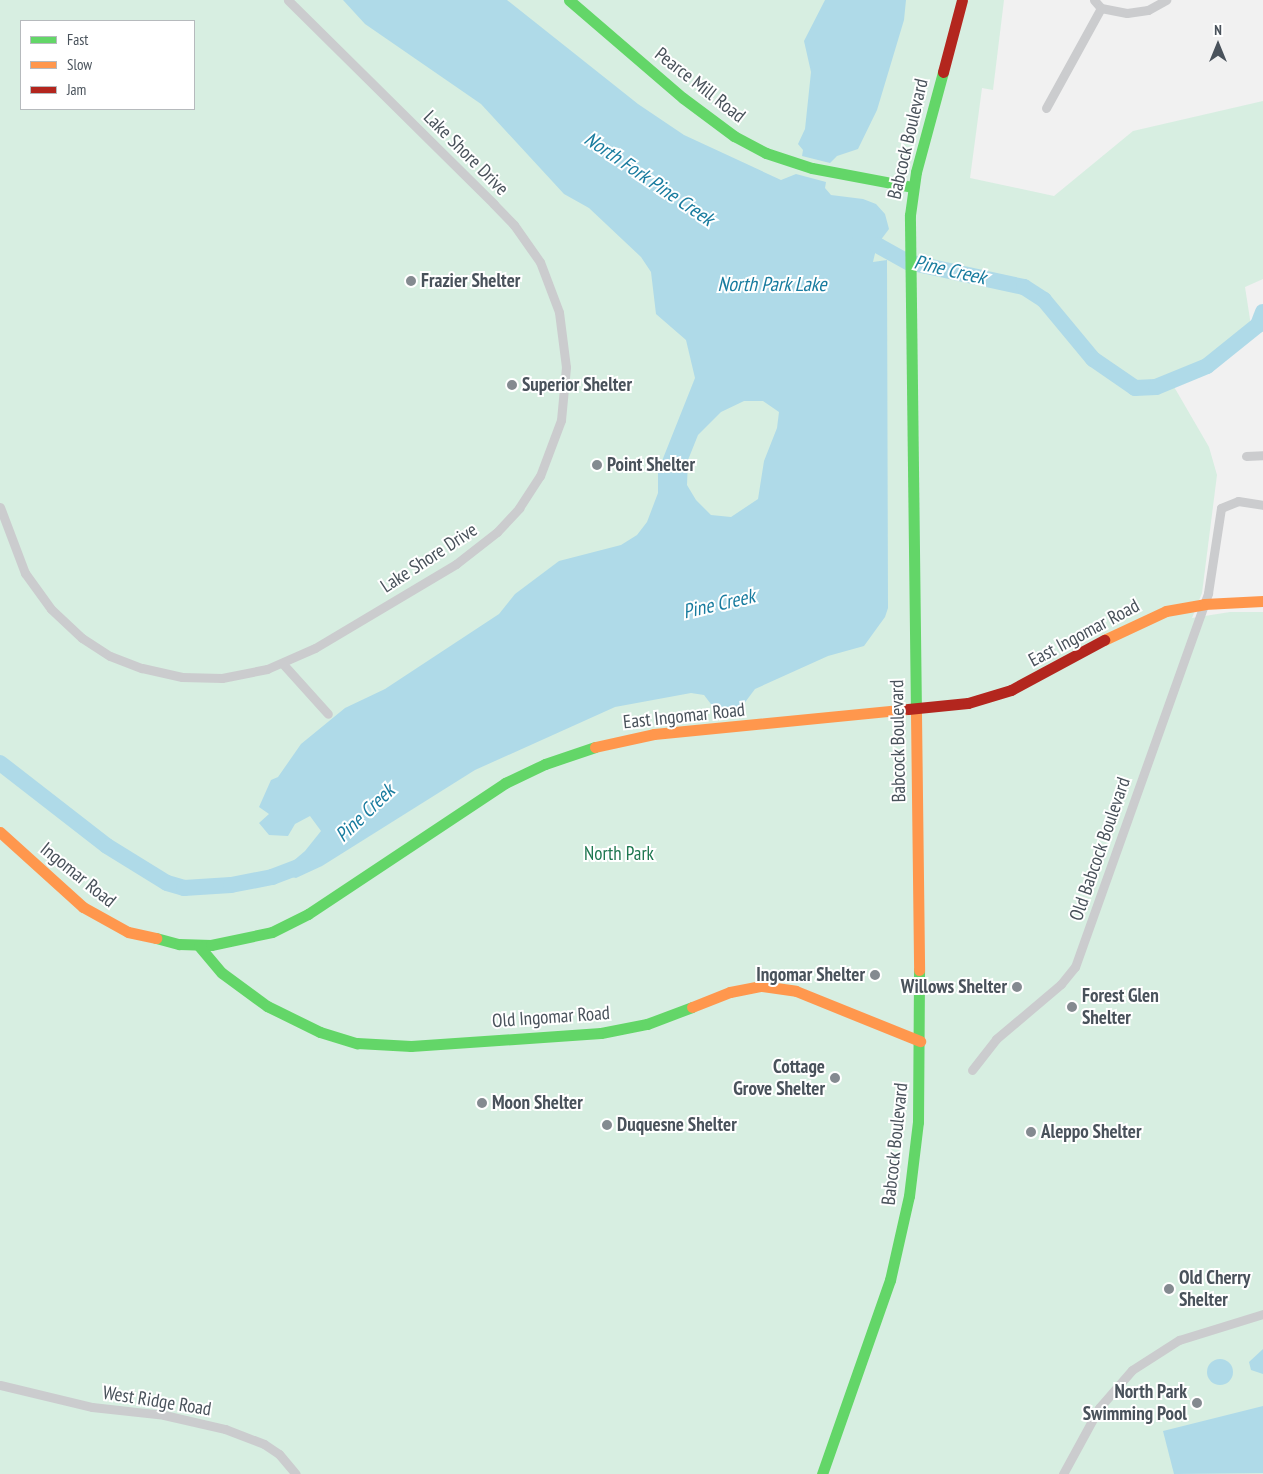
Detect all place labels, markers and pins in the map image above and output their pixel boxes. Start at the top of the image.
place label: Frazier Shelter [421,270,520,292]
marker: Frazier Shelter [405,275,417,287]
place label: Superior Shelter [522,374,632,396]
marker: Superior Shelter [506,379,518,391]
place label: Point Shelter [607,454,695,476]
marker: Point Shelter [591,459,603,471]
place label: Ingomar Shelter [756,964,865,986]
marker: Ingomar Shelter [869,969,881,981]
place label: Willows Shelter [901,976,1007,998]
marker: Willows Shelter [1011,981,1023,993]
place label: Forest Glen Shelter [1082,985,1159,1029]
marker: Forest Glen Shelter [1066,1001,1078,1013]
place label: Cottage Grove Shelter [733,1056,825,1100]
marker: Cottage Grove Shelter [829,1072,841,1084]
place label: Moon Shelter [492,1092,583,1114]
marker: Moon Shelter [476,1097,488,1109]
place label: Duquesne Shelter [617,1114,737,1136]
marker: Duquesne Shelter [601,1119,613,1131]
place label: Aleppo Shelter [1041,1121,1141,1143]
marker: Aleppo Shelter [1025,1126,1037,1138]
place label: Old Cherry Shelter [1179,1267,1251,1311]
marker: Old Cherry Shelter [1163,1283,1175,1295]
place label: North Park Swimming Pool [1083,1381,1187,1425]
marker: North Park Swimming Pool [1191,1397,1203,1409]

